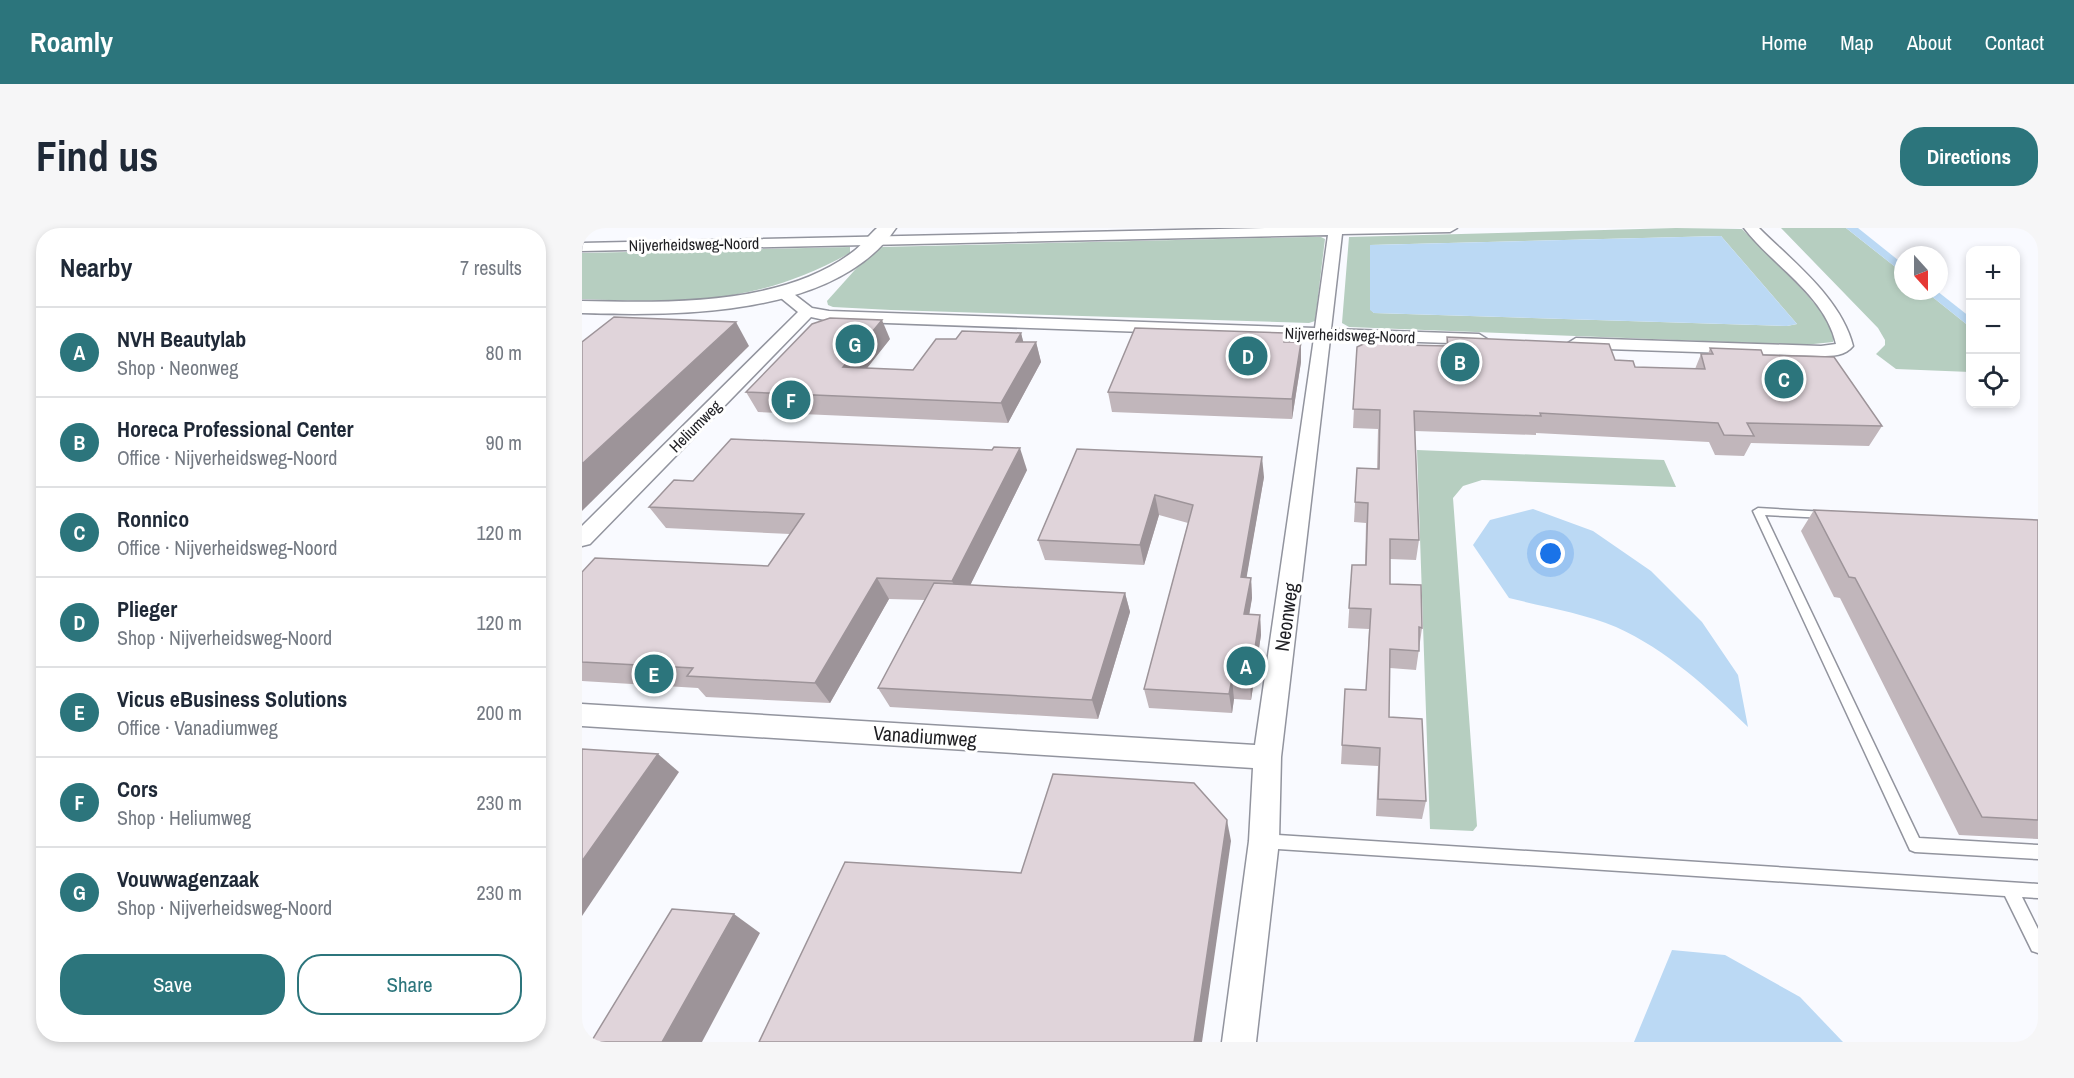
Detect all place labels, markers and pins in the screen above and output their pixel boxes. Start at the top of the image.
pin: G [836,322,874,366]
pin: D [1228,334,1268,378]
pin: B [1440,340,1480,384]
pin: C [1764,356,1804,402]
pin: F [772,378,810,423]
pin: A [1226,644,1266,688]
pin: E [634,652,674,696]

